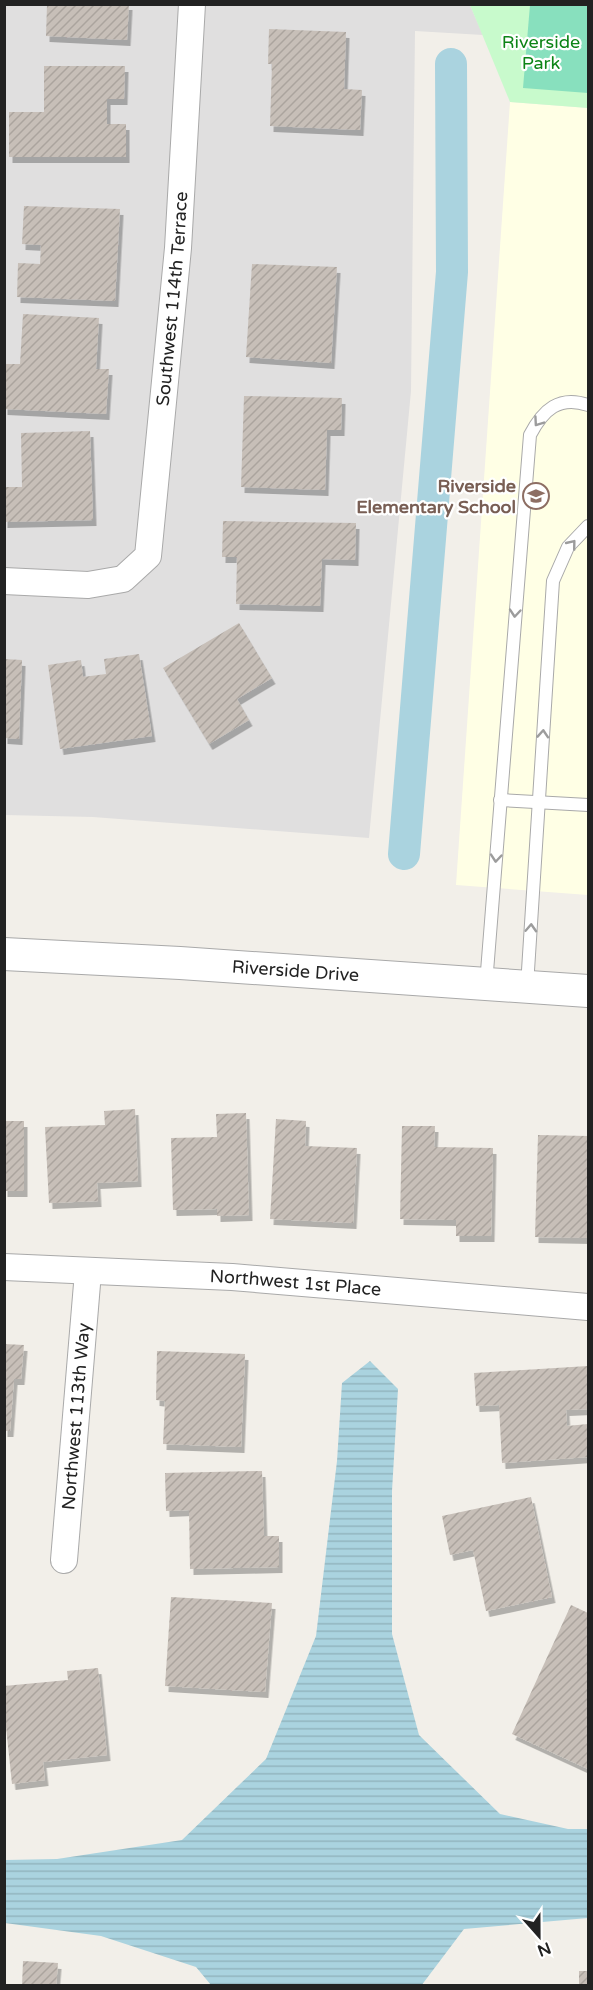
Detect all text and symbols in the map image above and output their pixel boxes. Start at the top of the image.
park label: Riverside Park [502,31,580,74]
street label: Southwest 114th Terrace [152,191,192,407]
one-way arrow [534,415,545,426]
place label: Riverside Elementary School [356,475,516,518]
school or university icon: Riverside Elementary School [521,481,551,511]
one-way arrow [565,540,576,551]
one-way arrow [509,609,522,618]
one-way arrow [536,729,549,738]
one-way arrow [489,853,502,862]
one-way arrow [524,924,537,933]
street label: Riverside Drive [231,956,360,986]
street label: Northwest 1st Place [209,1265,382,1301]
street label: Northwest 113th Way [57,1322,95,1511]
north arrow [509,1906,569,1966]
text: N [534,1937,554,1961]

